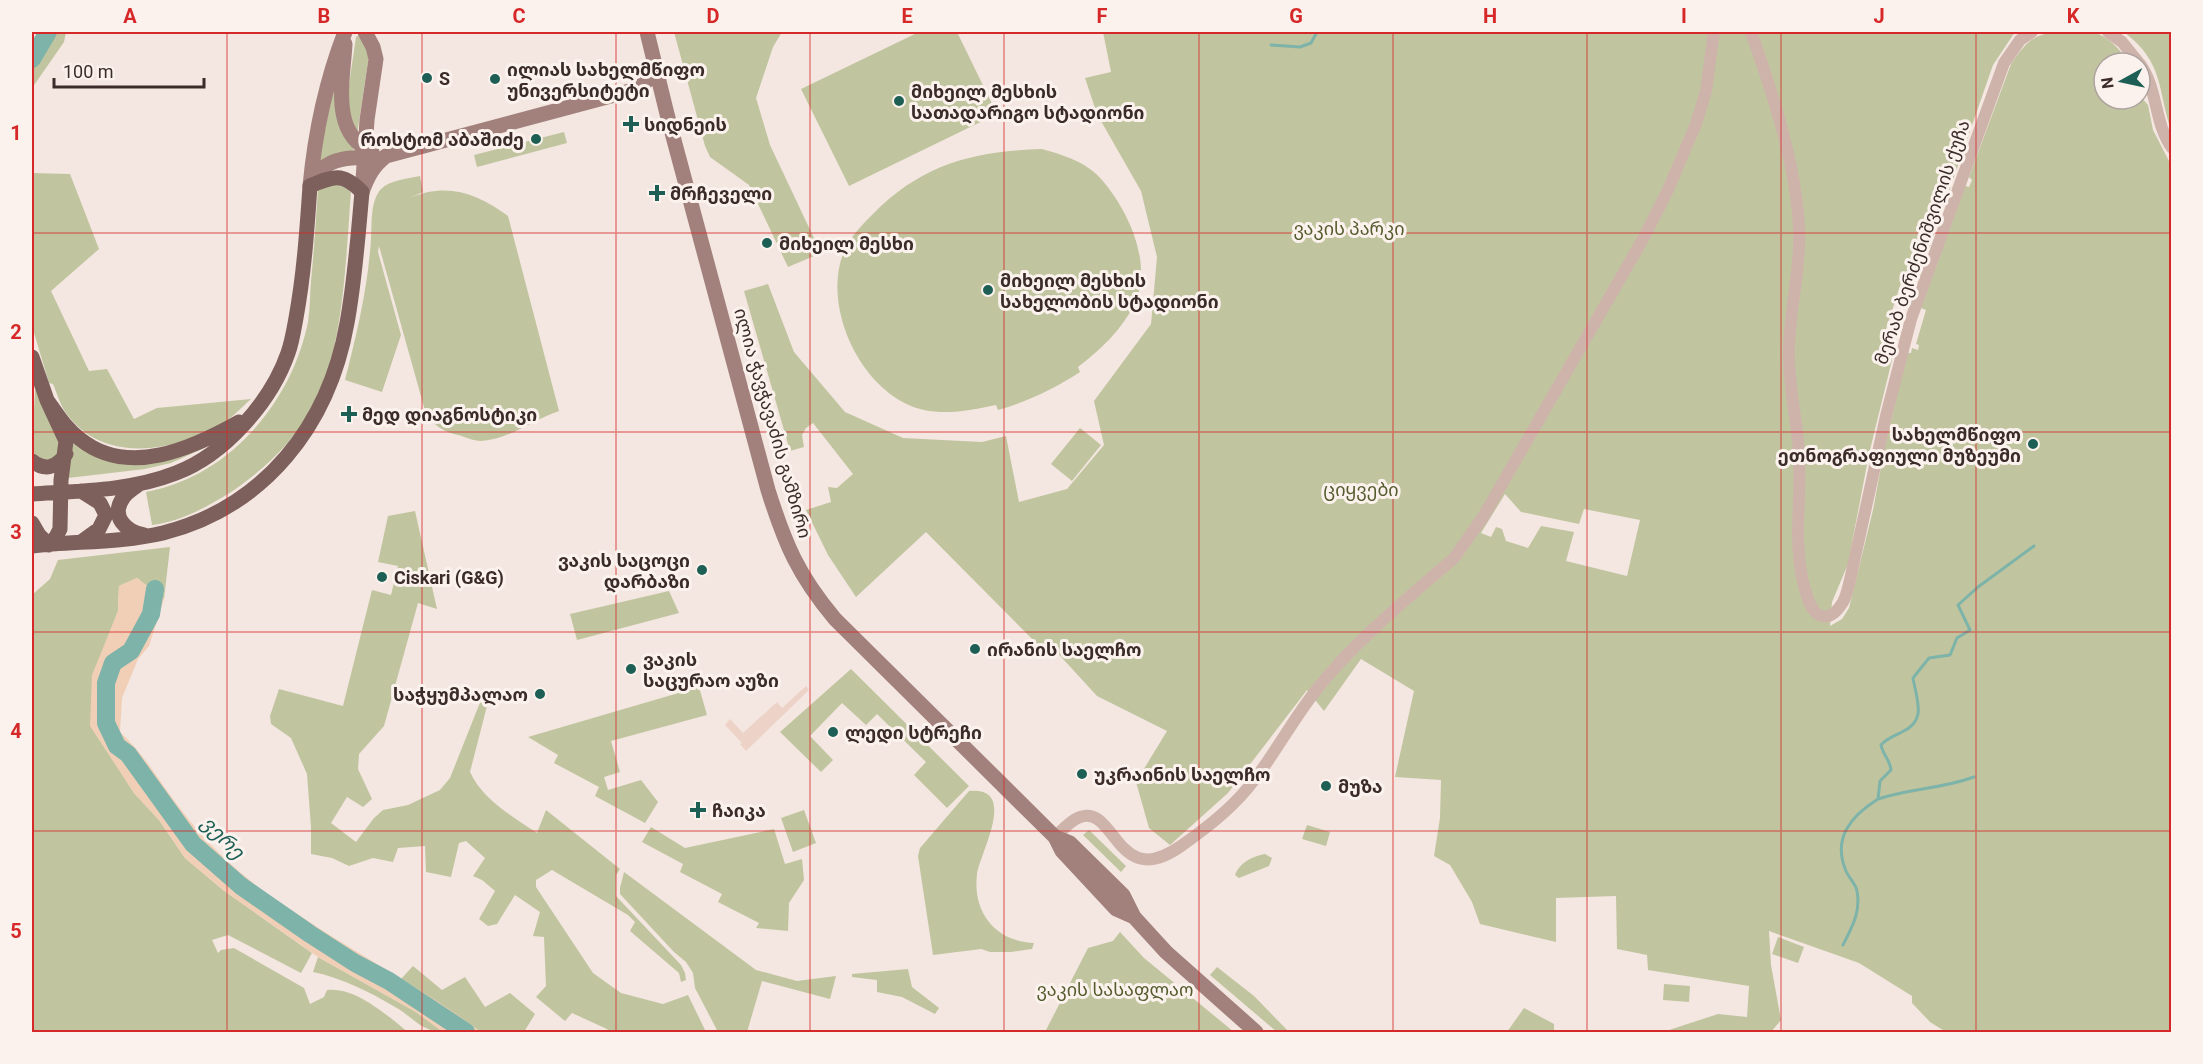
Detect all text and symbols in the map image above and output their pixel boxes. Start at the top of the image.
text: A [123,4,137,28]
text: B [318,4,330,28]
text: C [512,4,526,28]
text: D [707,4,720,28]
text: E [901,4,913,28]
text: F [1097,4,1108,28]
text: G [1289,4,1303,28]
text: H [1483,4,1497,28]
text: I [1681,4,1687,28]
text: J [1873,4,1885,28]
text: K [2067,4,2080,28]
scale bar [54,51,204,89]
north arrow [2092,51,2152,111]
place label: ილიას სახელმწიფო უნივერსიტეტი [507,59,705,101]
text: 100 m [63,61,114,82]
place label: S [439,68,450,89]
marker: S [420,71,434,85]
marker: ილიას სახელმწიფო უნივერსიტეტი [488,72,502,86]
text: N [2097,76,2118,90]
place label: მიხეილ მესხის სათადარიგო სტადიონი [911,81,1145,124]
marker: მიხეილ მესხის სათადარიგო სტადიონი [892,94,906,108]
place label: სიდნეის [644,114,727,136]
marker: სიდნეის [622,115,640,133]
street label: მერაბ ბერძენიშვილის ქუჩა [1870,117,1975,367]
text: 1 [10,121,22,145]
place label: როსტომ აბაშიძე [360,129,524,150]
marker: როსტომ აბაშიძე [529,132,543,146]
place label: მრჩეველი [670,183,772,205]
marker: მრჩეველი [648,184,666,202]
park label: ვაკის პარკი [1293,218,1405,240]
place label: მიხეილ მესხი [779,233,914,255]
marker: მიხეილ მესხი [760,236,774,250]
place label: მიხეილ მესხის სახელობის სტადიონი [1000,270,1219,313]
marker: მიხეილ მესხის სახელობის სტადიონი [981,283,995,297]
street label: ილია ჭავჭავაძის გამზირი [729,306,816,541]
text: 2 [10,320,22,344]
place label: მედ დიაგნოსტიკი [362,404,537,426]
marker: მედ დიაგნოსტიკი [340,405,358,423]
place label: სახელმწიფო ეთნოგრაფიული მუზეუმი [1778,424,2021,467]
marker: სახელმწიფო ეთნოგრაფიული მუზეუმი [2026,437,2040,451]
park label: ციყვები [1323,479,1399,501]
text: 3 [10,520,22,544]
place label: ვაკის საცოცი დარბაზი [558,550,690,593]
marker: ვაკის საცოცი დარბაზი [695,563,709,577]
place label: Ciskari (G&G) [394,567,504,589]
marker: Ciskari (G&G) [375,570,389,584]
place label: ირანის საელჩო [987,639,1141,661]
marker: ირანის საელჩო [968,642,982,656]
place label: ვაკის საცურაო აუზი [643,649,779,691]
marker: ვაკის საცურაო აუზი [624,662,638,676]
place label: საჭყუმპალაო [393,684,528,706]
marker: საჭყუმპალაო [533,687,547,701]
text: 4 [10,719,22,743]
place label: ლედი სტრეჩი [845,722,982,744]
marker: ლედი სტრეჩი [826,725,840,739]
place label: უკრაინის საელჩო [1094,764,1271,786]
marker: უკრაინის საელჩო [1075,767,1089,781]
place label: მუზა [1338,776,1383,797]
marker: მუზა [1319,779,1333,793]
place label: ჩაიკა [712,800,766,821]
marker: ჩაიკა [689,801,707,819]
water label: ვერე [196,810,250,864]
text: 5 [10,919,22,943]
park label: ვაკის სასაფლაო [1037,979,1193,1001]

